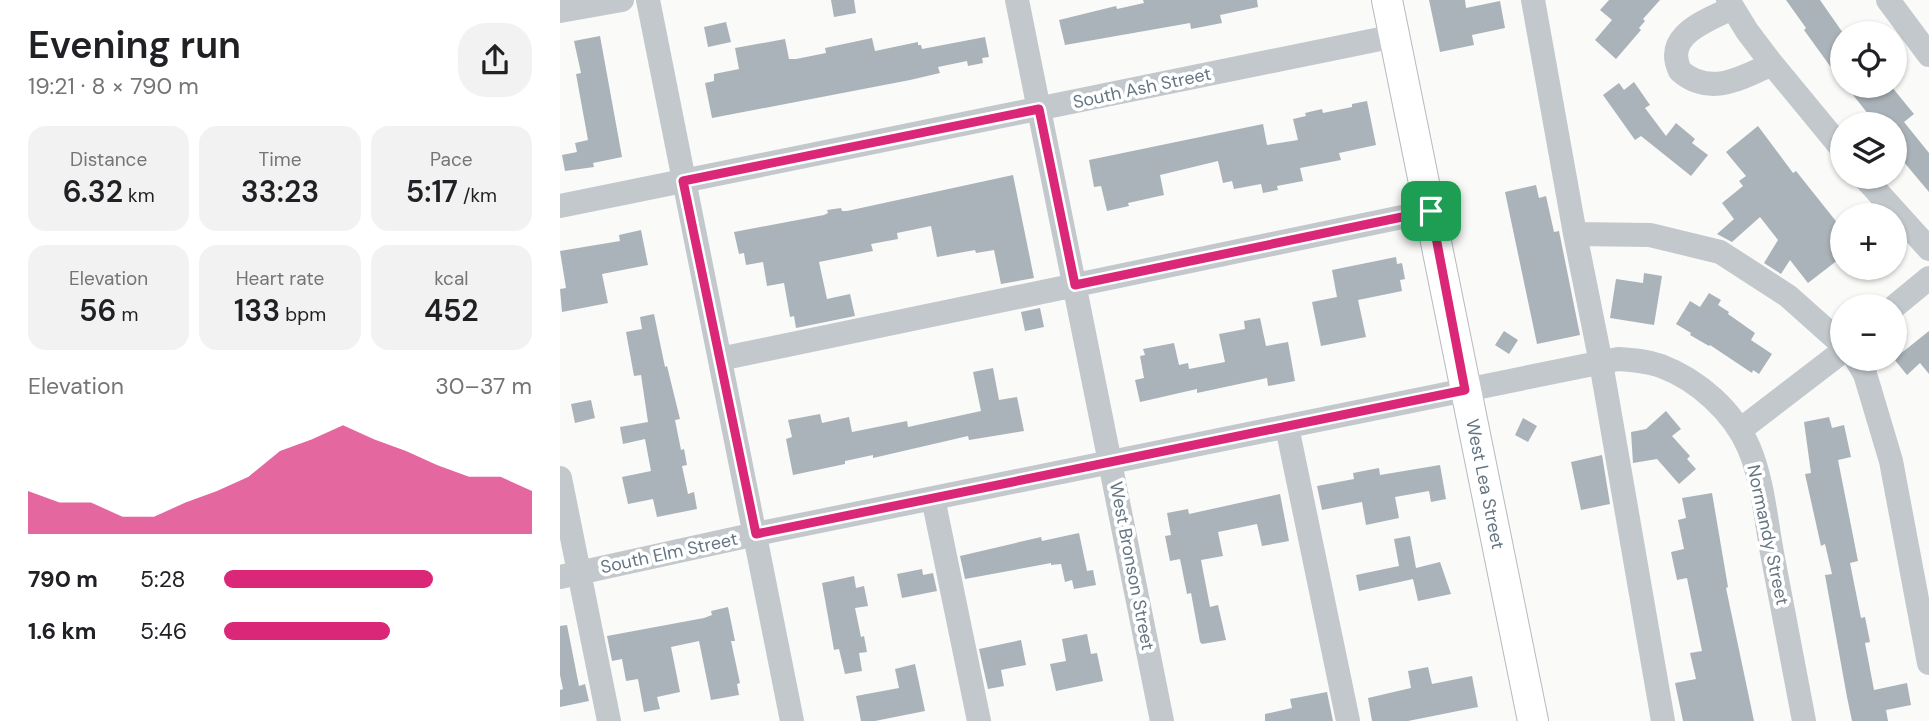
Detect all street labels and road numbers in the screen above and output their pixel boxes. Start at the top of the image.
street label: South Ash Street [1071,62,1213,114]
street label: West Lea Street [1460,417,1510,551]
street label: Normandy Street [1741,463,1795,607]
street label: West Bronson Street [1104,480,1160,652]
street label: South Elm Street [598,527,740,579]

